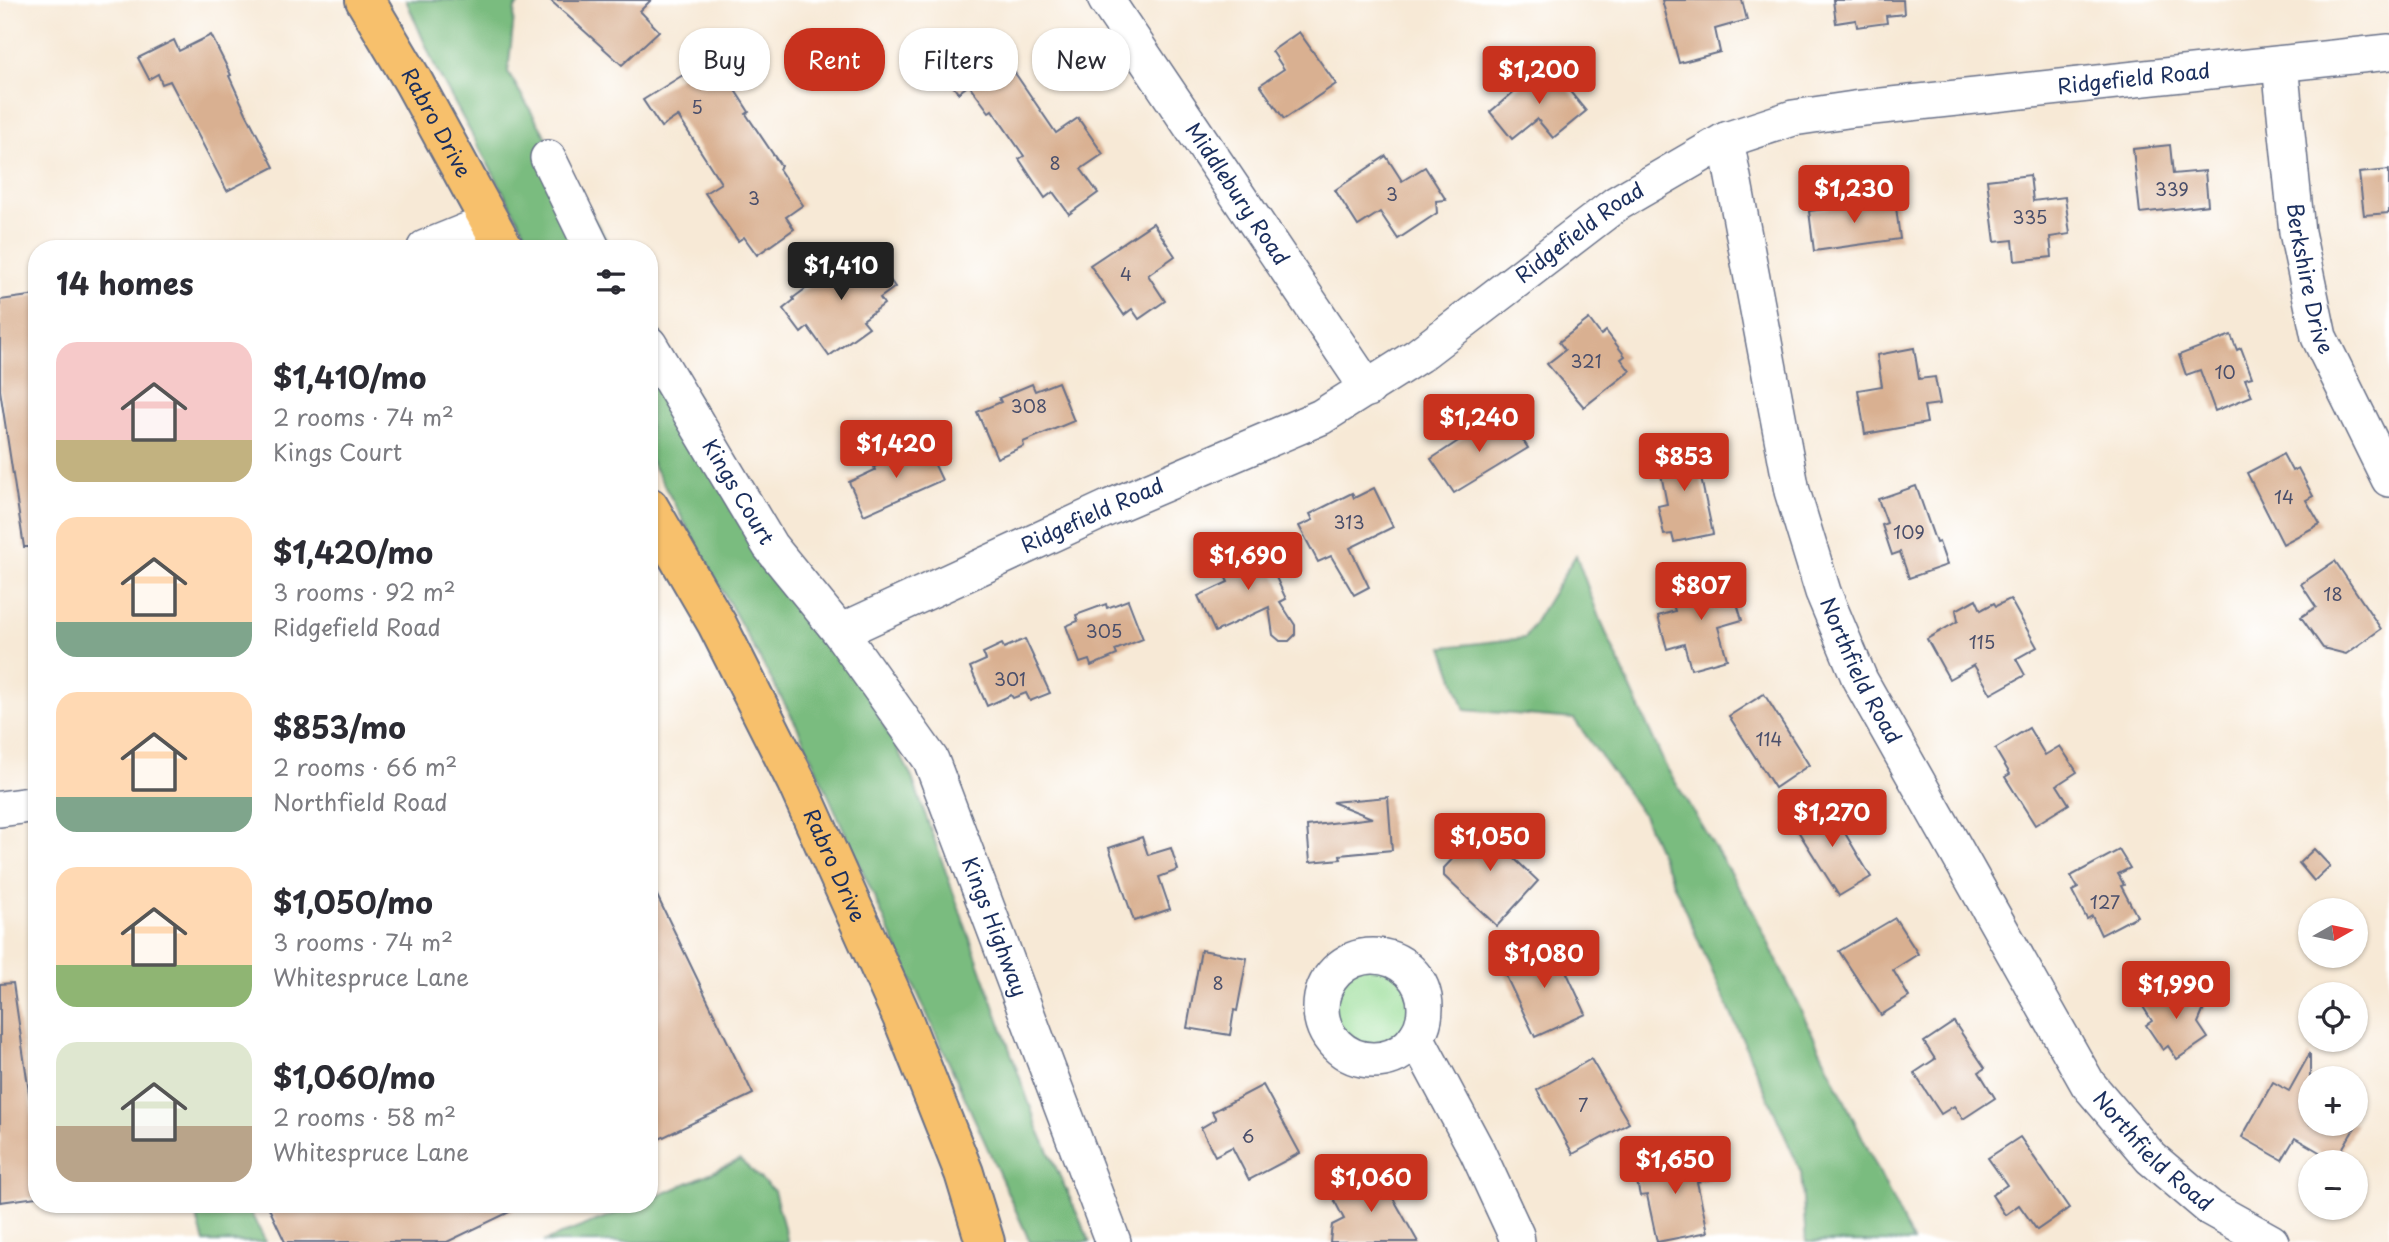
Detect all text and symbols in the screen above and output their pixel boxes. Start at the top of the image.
chip: Buy [679,28,770,91]
chip: Rent [784,28,885,91]
chip: Filters [899,28,1018,91]
chip: New [1032,28,1130,91]
pin: $1,200 [1482,46,1596,106]
text: $1,200 [1499,51,1579,86]
street label: Ridgefield Road [2056,53,2212,101]
street label: Rabro Drive [394,61,481,183]
house number: 5 [691,93,703,120]
street label: Middlebury Road [1179,115,1298,271]
house number: 8 [1049,149,1061,176]
pin: $1,230 [1797,166,1911,225]
text: $1,230 [1814,170,1894,205]
street label: Ridgefield Road [1508,173,1650,290]
house number: 339 [2155,175,2189,202]
house number: 3 [1386,180,1398,207]
house number: 3 [748,184,760,211]
street label: Berkshire Drive [2280,201,2343,359]
house number: 335 [2013,203,2047,230]
pin: $1,410 [784,243,898,302]
text: $1,410 [804,247,878,282]
text: 14 homes [56,260,194,305]
house number: 4 [1120,260,1132,287]
icon: filters [592,263,630,301]
house number: 321 [1570,347,1602,374]
text: $1,410/mo [273,354,426,399]
house number: 10 [2214,358,2236,385]
icon: home [112,370,196,454]
house number: 308 [1011,392,1047,419]
pin: $1,240 [1422,394,1536,454]
text: 2 rooms · 74 m² [273,399,454,434]
text: $1,240 [1439,399,1519,434]
pin: $1,420 [839,420,953,480]
text: $1,420 [856,425,936,460]
street label: Kings Court [696,433,784,550]
text: Kings Court [273,434,402,469]
pin: $853 [1643,434,1725,493]
text: $853 [1655,438,1713,473]
street label: Ridgefield Road [1015,468,1168,560]
house number: 14 [2274,483,2294,510]
house number: 313 [1333,508,1365,535]
house number: 109 [1893,518,1925,545]
text: $1,420/mo [273,529,433,574]
pin: $1,690 [1191,532,1305,592]
text: $1,690 [1209,537,1287,572]
icon: home [112,545,196,629]
pin: $807 [1660,562,1742,622]
text: $807 [1671,567,1731,602]
text: 3 rooms · 92 m² [273,574,456,609]
house number: 18 [2323,580,2343,607]
street label: Northfield Road [1813,592,1911,749]
text: Ridgefield Road [273,609,441,644]
house number: 305 [1086,617,1122,644]
house number: 115 [1969,628,1995,655]
house number: 301 [994,665,1026,692]
text: $853/mo [273,704,406,749]
icon: home [112,720,196,804]
house number: 114 [1756,725,1782,752]
text: 2 rooms · 66 m² [273,749,457,784]
text: Northfield Road [273,784,448,819]
pin: $1,270 [1775,790,1889,849]
text: $1,270 [1794,794,1870,829]
street label: Rabro Drive [796,803,875,927]
pin: $1,050 [1433,814,1547,873]
text: $1,050 [1450,818,1530,853]
street label: Kings Highway [955,852,1037,1001]
text: $1,050/mo [273,879,433,924]
house number: 127 [2090,888,2120,915]
icon: home [112,895,196,979]
north arrow [2298,898,2368,968]
map controls [2298,898,2368,1220]
text: 3 rooms · 74 m² [273,924,453,959]
pin: $1,080 [1487,930,1601,990]
text: $1,080 [1504,935,1584,970]
text: Whitespruce Lane [273,959,469,994]
pin: $1,990 [2119,962,2233,1021]
text: $1,990 [2138,966,2214,1001]
house number: 8 [1212,969,1224,996]
button: locate [2298,982,2368,1052]
text: $1,060/mo [273,1054,435,1099]
button: + [2298,1066,2368,1136]
icon: home [112,1070,196,1154]
street label: Northfield Road [2086,1083,2221,1218]
house number: 7 [1578,1091,1588,1118]
text: 2 rooms · 58 m² [273,1099,456,1134]
house number: 6 [1242,1122,1254,1149]
text: Whitespruce Lane [273,1134,469,1169]
pin: $1,650 [1618,1136,1732,1196]
text: $1,650 [1636,1141,1714,1176]
button: − [2298,1150,2368,1220]
pin: $1,060 [1314,1154,1428,1214]
text: $1,060 [1330,1159,1412,1194]

